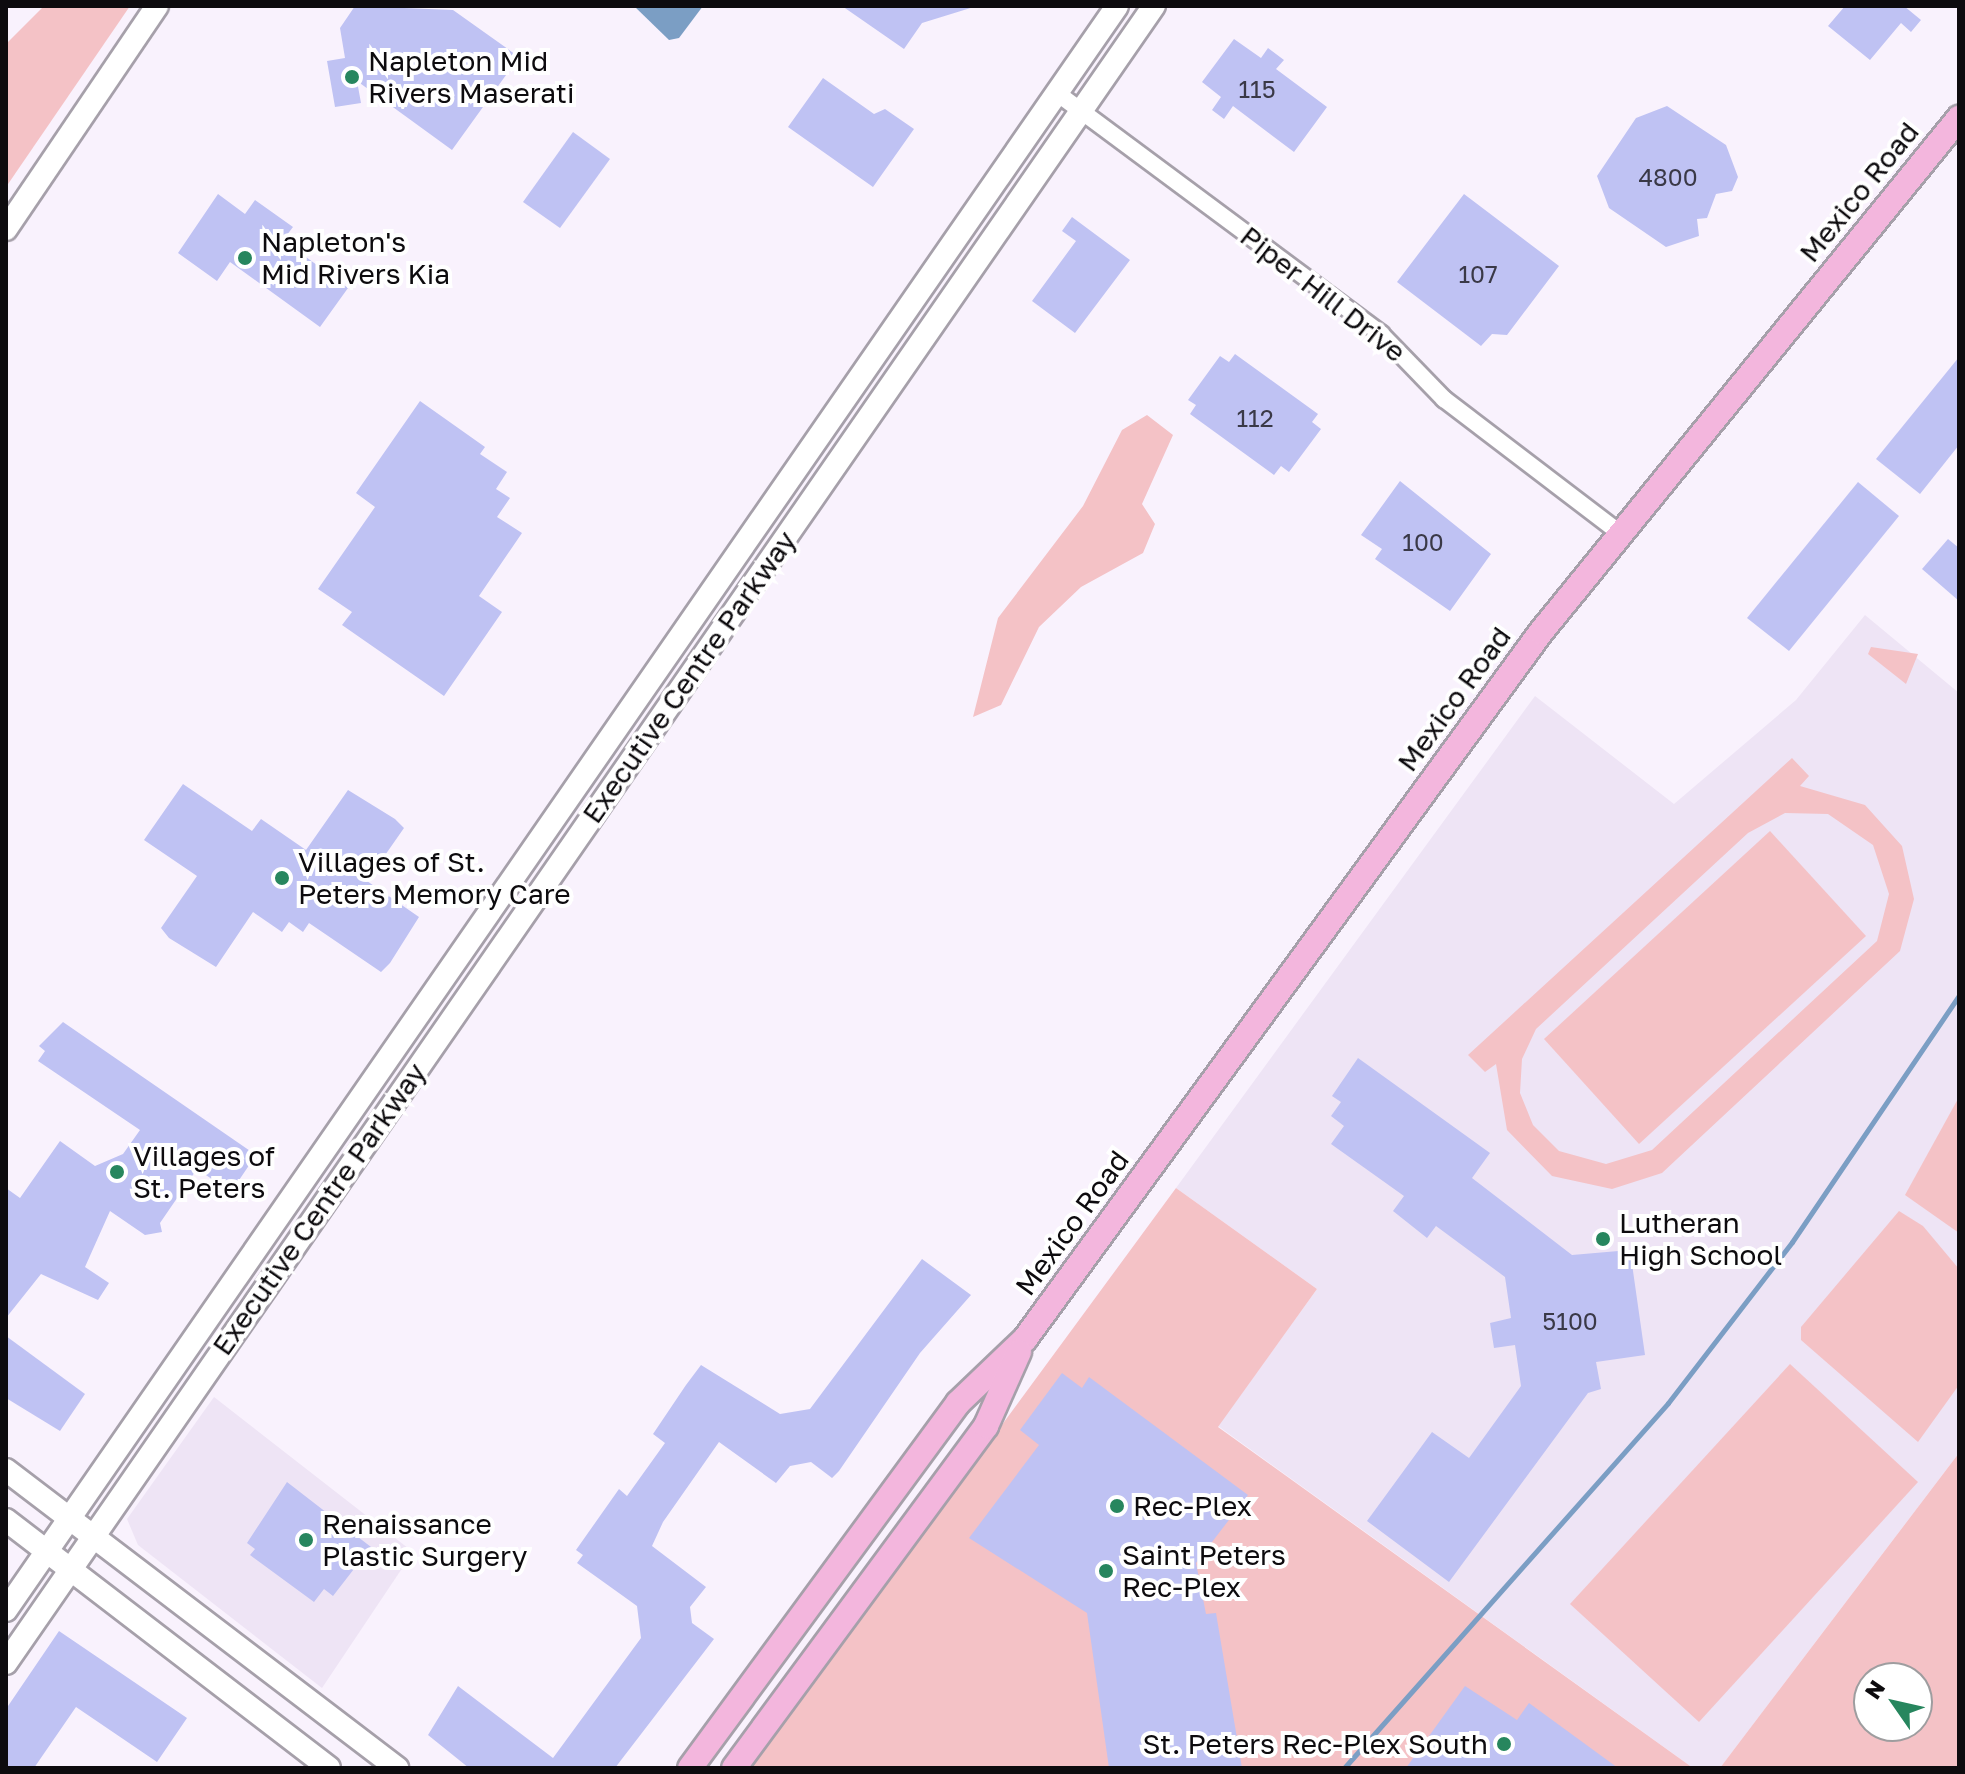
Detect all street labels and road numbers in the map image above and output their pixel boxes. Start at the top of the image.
street label: Mexico Road [1792,115,1926,269]
street label: Piper Hill Drive [1234,219,1412,369]
street label: Executive Centre Parkway [575,525,803,829]
street label: Mexico Road [1390,620,1518,778]
street label: Executive Centre Parkway [205,1057,433,1361]
street label: Mexico Road [1008,1144,1136,1302]

